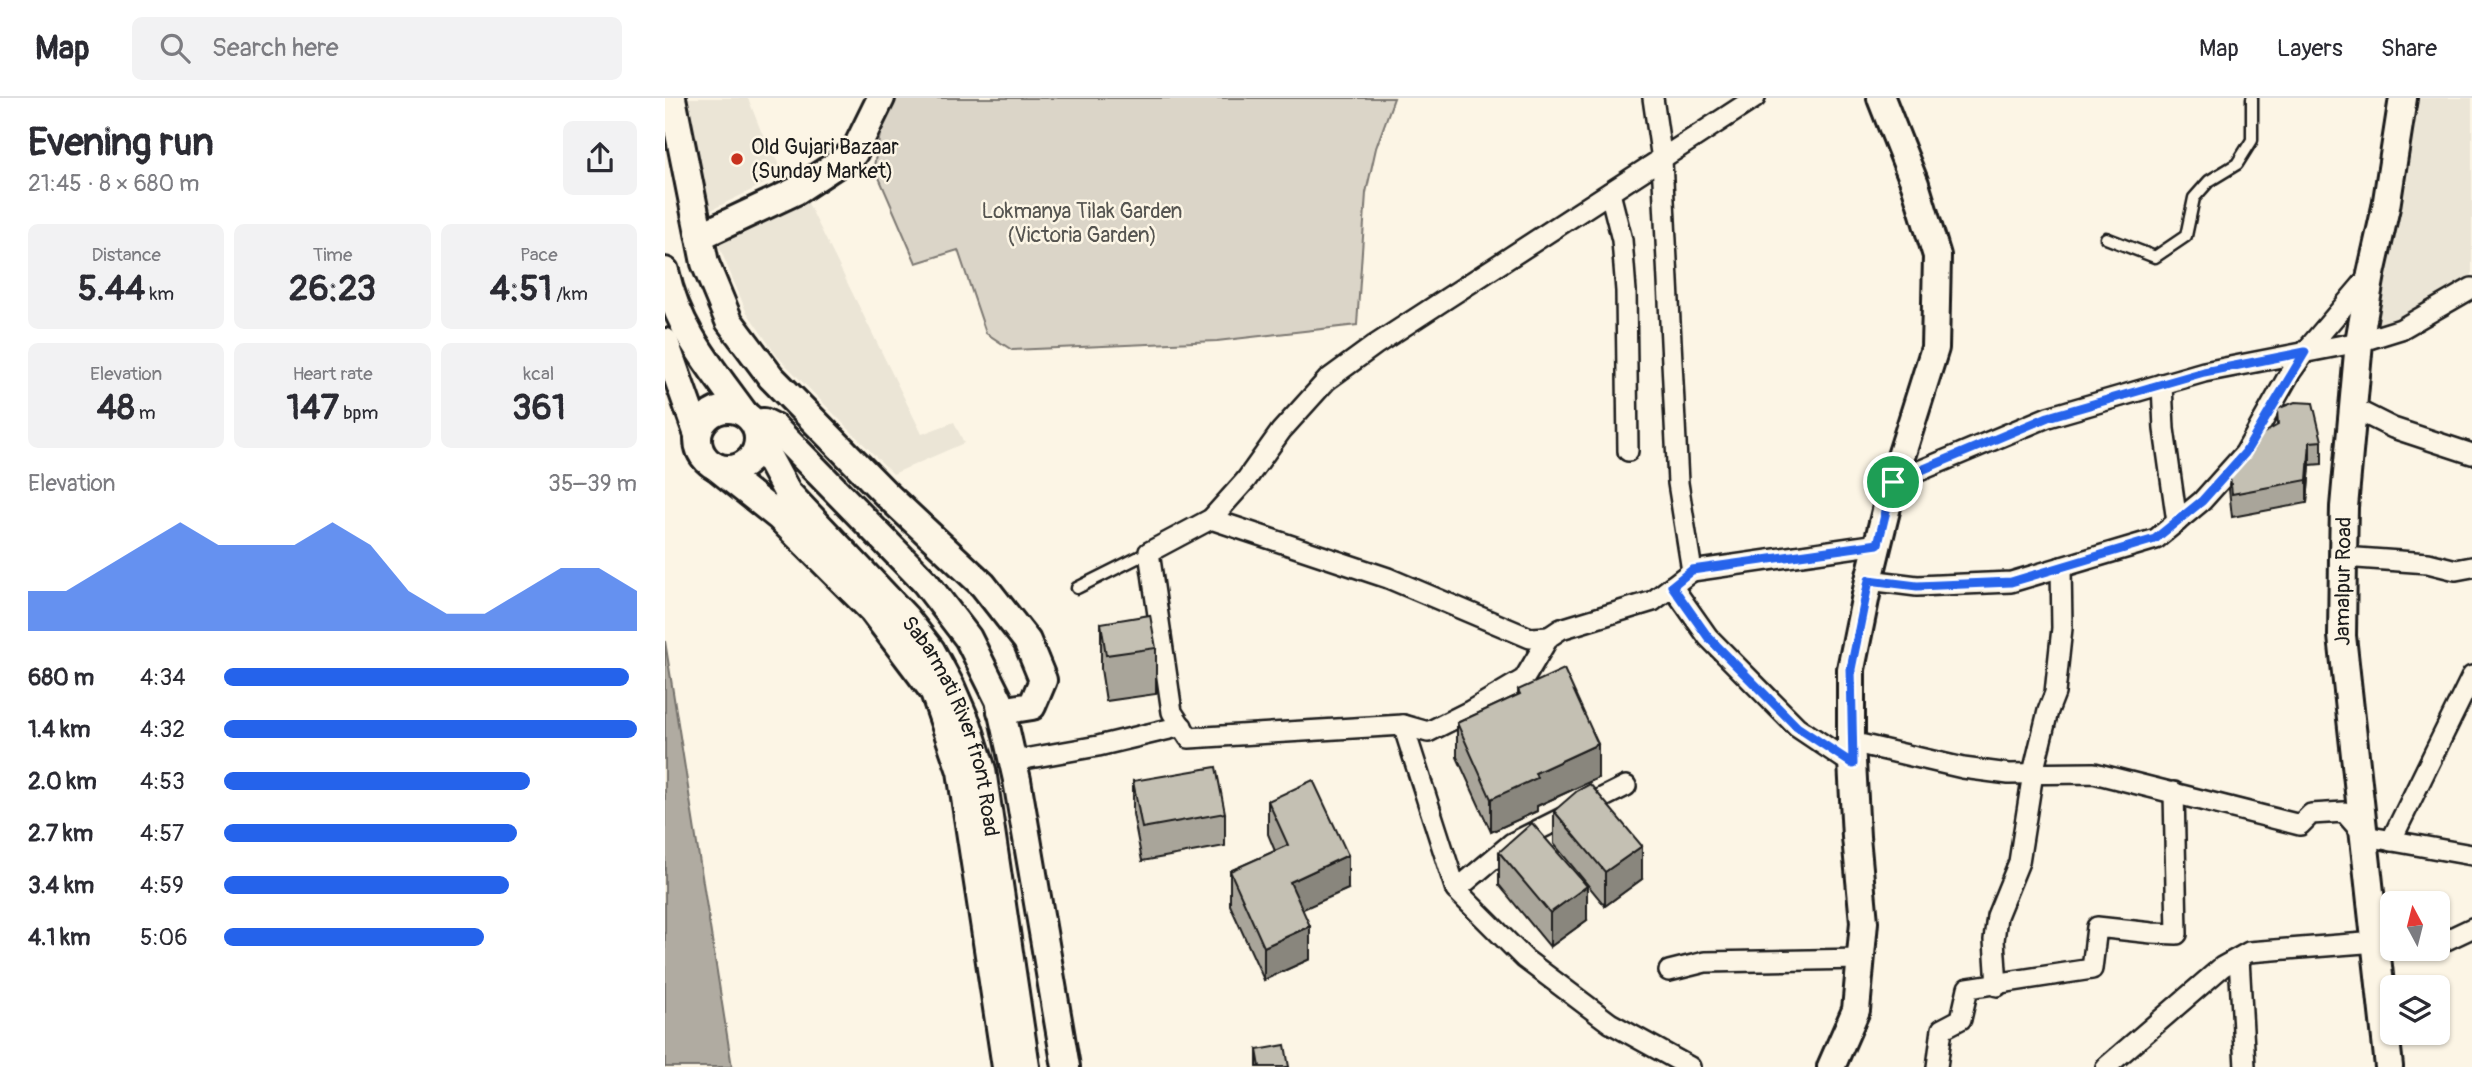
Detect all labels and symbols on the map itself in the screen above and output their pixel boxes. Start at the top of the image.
place label: Old Gujari Bazaar (Sunday Market) [751,134,899,185]
marker: Old Gujari Bazaar (Sunday Market) [729,151,745,167]
park label: Lokmanya Tilak Garden (Victoria Garden) [982,198,1182,249]
pin [1863,452,1923,512]
street label: Jamalpur Road [2329,517,2358,648]
street label: Sabarmati River front Road [896,611,1005,838]
north arrow [2380,891,2450,961]

